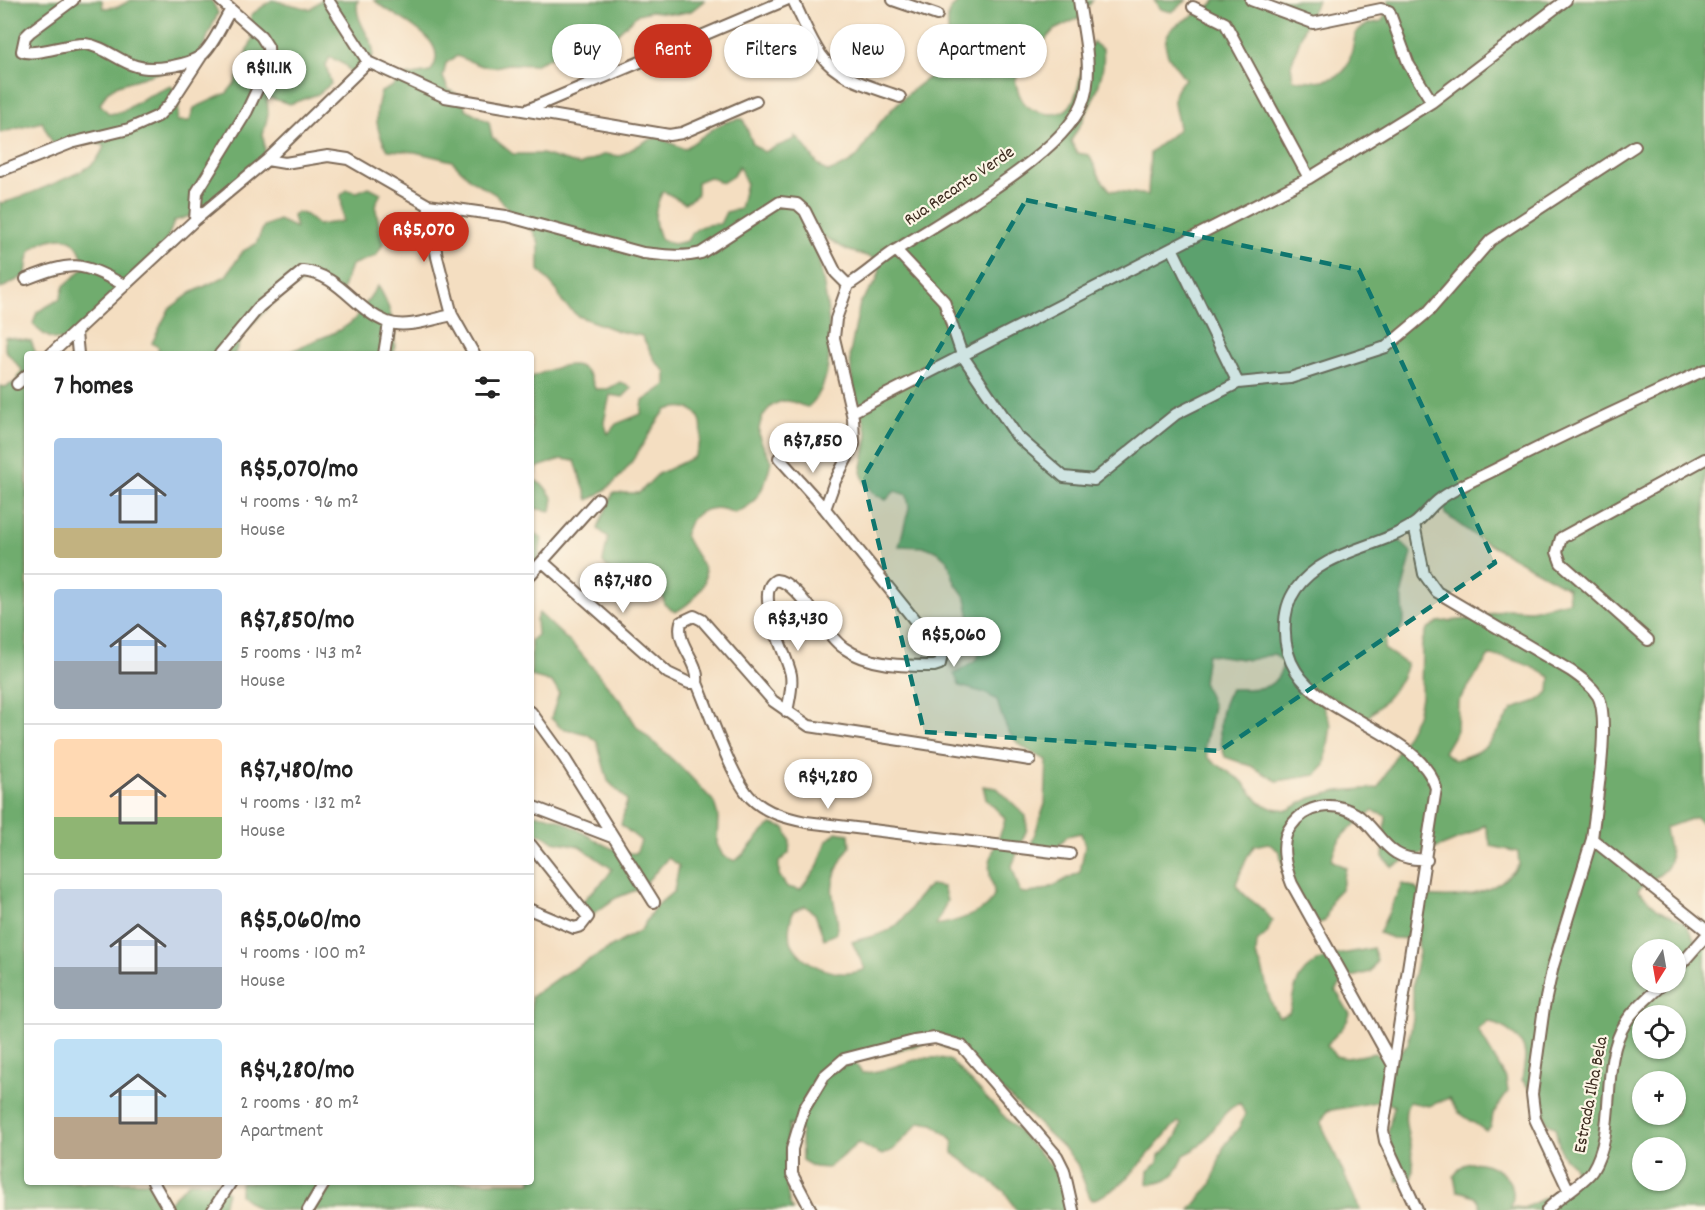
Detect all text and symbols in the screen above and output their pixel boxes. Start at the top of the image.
chip: Buy [552,24,622,78]
chip: Rent [634,24,712,78]
chip: Filters [724,24,818,78]
chip: New [830,24,905,78]
chip: Apartment [917,24,1047,78]
pin: R$11.1K [214,50,324,101]
text: R$11.1K [246,55,292,83]
street label: Rua Recanto Verde [900,141,1020,233]
pin: R$5,070 [369,212,479,263]
text: R$5,070 [393,217,455,245]
text: 7 homes [54,369,134,406]
icon: filters [471,371,504,404]
pin: R$7,850 [758,423,868,474]
text: R$7,850 [783,428,843,456]
text: R$5,070/mo [240,452,358,489]
icon: home [102,462,174,534]
text: 4 rooms · 96 m² [240,489,359,517]
text: House [240,517,285,545]
pin: R$7,480 [568,563,678,614]
text: R$7,480 [594,568,652,596]
pin: R$3,430 [743,601,853,652]
text: R$7,850/mo [240,603,354,640]
text: R$3,430 [768,606,828,634]
icon: home [102,613,174,685]
pin: R$5,060 [899,617,1009,668]
text: R$5,060 [922,622,986,650]
text: 5 rooms · 143 m² [240,640,362,668]
text: House [240,668,285,696]
text: R$7,480/mo [240,753,353,790]
pin: R$4,280 [773,759,883,810]
icon: home [102,763,174,835]
text: R$4,280 [798,764,858,792]
text: 4 rooms · 132 m² [240,790,362,818]
text: House [240,818,285,846]
text: R$5,060/mo [240,903,361,940]
icon: home [102,913,174,985]
north arrow [1632,939,1686,993]
map controls [1632,939,1686,1191]
text: 4 rooms · 100 m² [240,940,366,968]
text: House [240,968,285,996]
button: locate [1632,1005,1686,1059]
street label: Estrada Ilha Bela [1568,1034,1616,1155]
text: R$4,280/mo [240,1053,354,1090]
icon: home [102,1063,174,1135]
button: + [1632,1071,1686,1125]
text: 2 rooms · 80 m² [240,1090,359,1118]
text: Apartment [240,1118,323,1146]
button: − [1632,1137,1686,1191]

